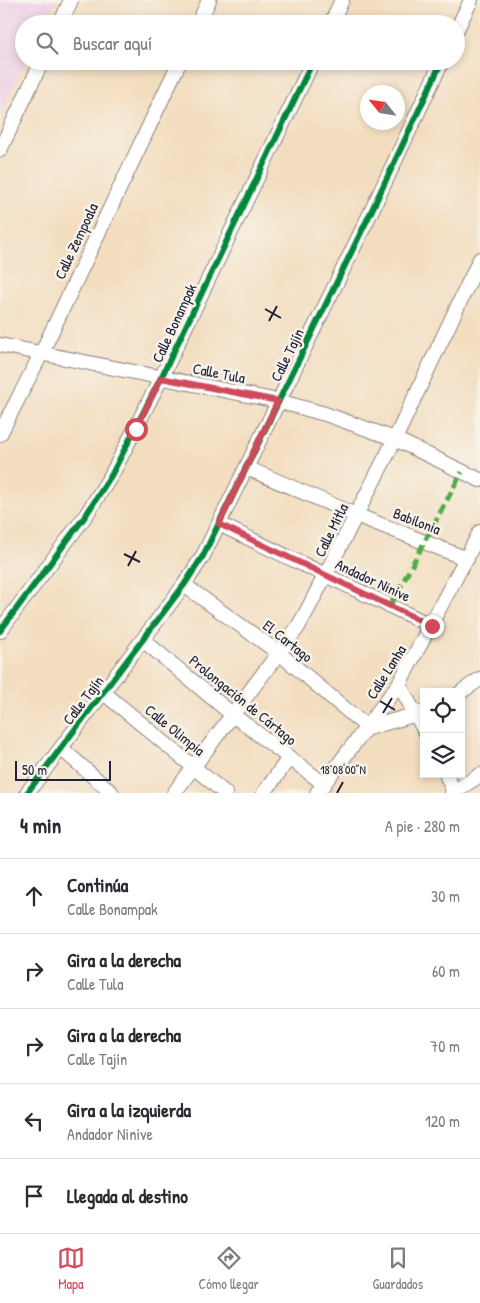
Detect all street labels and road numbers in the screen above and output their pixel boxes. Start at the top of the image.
street label: Calle Zempoala [49,199,103,283]
street label: Calle Bonampak [147,280,201,366]
street label: Calle Tajín [265,325,309,385]
street label: Calle Tula [191,358,247,388]
street label: Calle Mitla [309,500,353,560]
street label: Babilonia [390,502,444,540]
street label: Andador Ninive [332,553,414,607]
street label: El Cartago [259,615,317,667]
street label: Calle Lanha [361,641,411,703]
street label: Prolongación de Cártago [185,650,301,750]
street label: Calle Tajín [58,671,109,729]
street label: Calle Olimpia [141,699,209,761]

